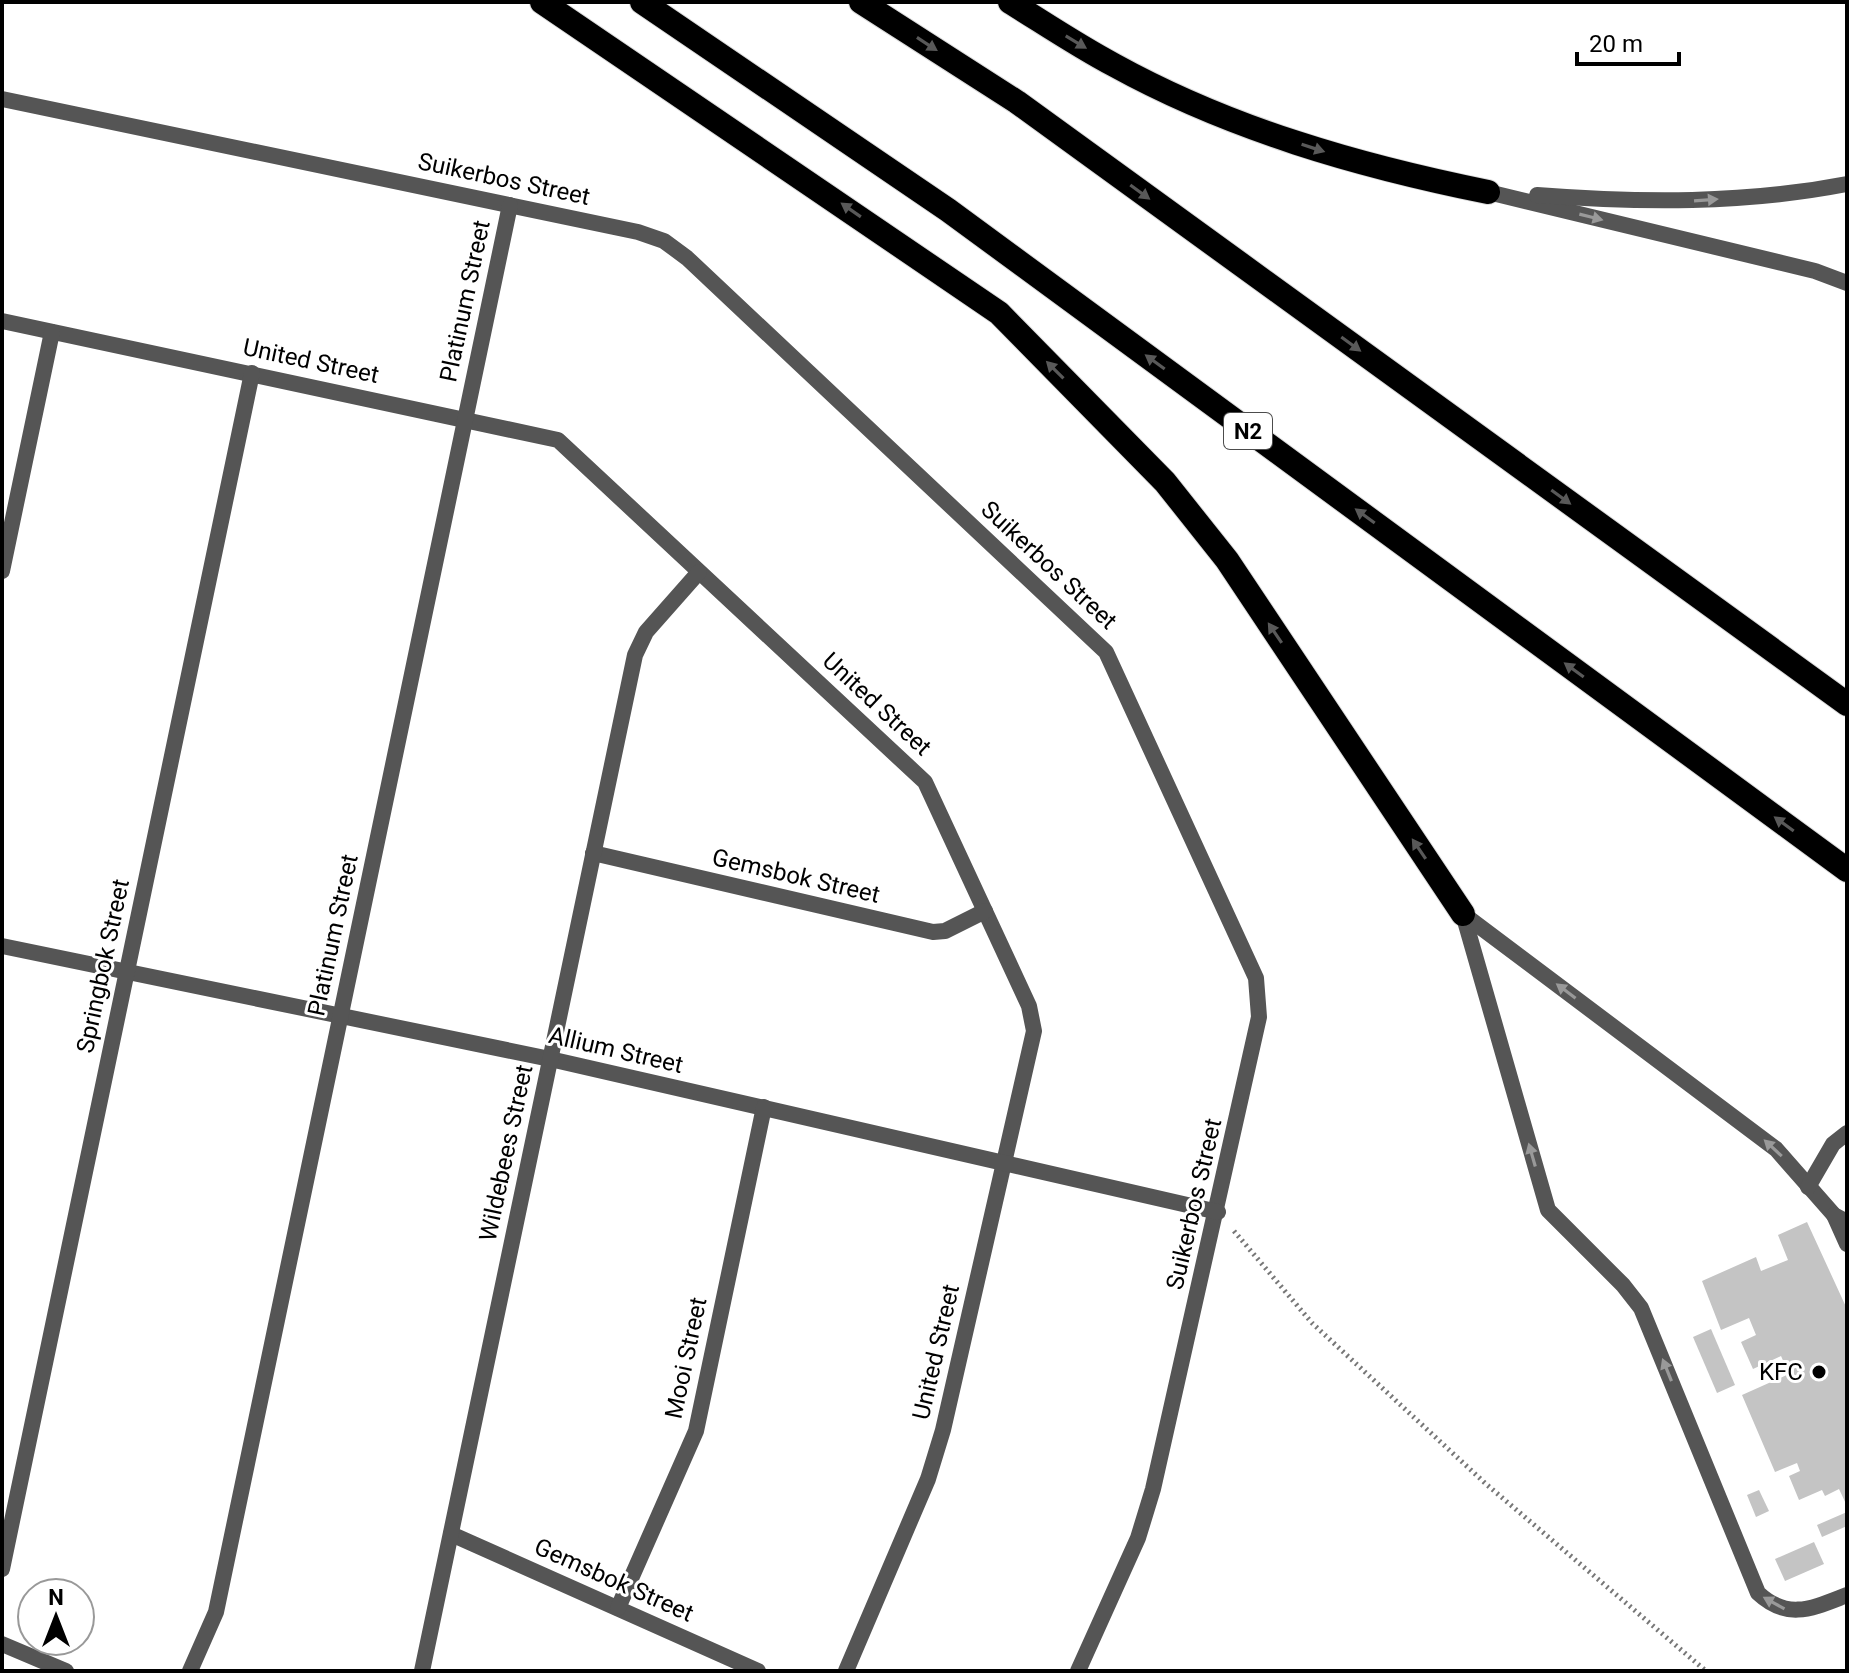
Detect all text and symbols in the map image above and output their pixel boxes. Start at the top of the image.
scale bar [1577,16,1679,66]
text: 20 m [1589,30,1643,58]
one-way arrow [1065,35,1087,49]
one-way arrow [916,37,937,52]
one-way arrow [1302,142,1326,154]
street label: Suikerbos Street [416,147,593,211]
one-way arrow [1130,184,1151,199]
one-way arrow [1693,193,1718,206]
one-way arrow [840,203,861,218]
one-way arrow [1579,211,1604,223]
street label: Platinum Street [434,217,496,384]
street label: United Street [241,333,382,389]
one-way arrow [1341,336,1361,352]
one-way arrow [1145,355,1165,371]
one-way arrow [1046,361,1064,380]
road number: N2 [1224,413,1272,449]
one-way arrow [1551,489,1572,504]
street label: Suikerbos Street [975,495,1123,635]
one-way arrow [1354,509,1375,524]
one-way arrow [1268,622,1283,643]
street label: United Street [817,647,937,761]
one-way arrow [1564,663,1585,678]
one-way arrow [1774,816,1794,832]
one-way arrow [1412,838,1427,859]
street label: Gemsbok Street [709,843,883,909]
street label: Platinum Street [302,851,364,1018]
street label: Springbok Street [71,876,135,1055]
one-way arrow [1555,983,1576,999]
street label: Allium Street [546,1021,686,1079]
street label: Wildebees Street [474,1062,538,1244]
street label: Suikerbos Street [1161,1115,1227,1292]
one-way arrow [1763,1139,1782,1157]
one-way arrow [1525,1143,1538,1167]
street label: United Street [907,1281,965,1422]
street label: Mooi Street [659,1295,713,1421]
one-way arrow [1660,1358,1673,1382]
place label: KFC [1759,1358,1803,1386]
marker: KFC [1810,1363,1828,1381]
street label: Gemsbok Street [530,1532,698,1628]
north arrow [16,1577,96,1657]
text: N [48,1585,64,1610]
one-way arrow [1763,1597,1785,1611]

